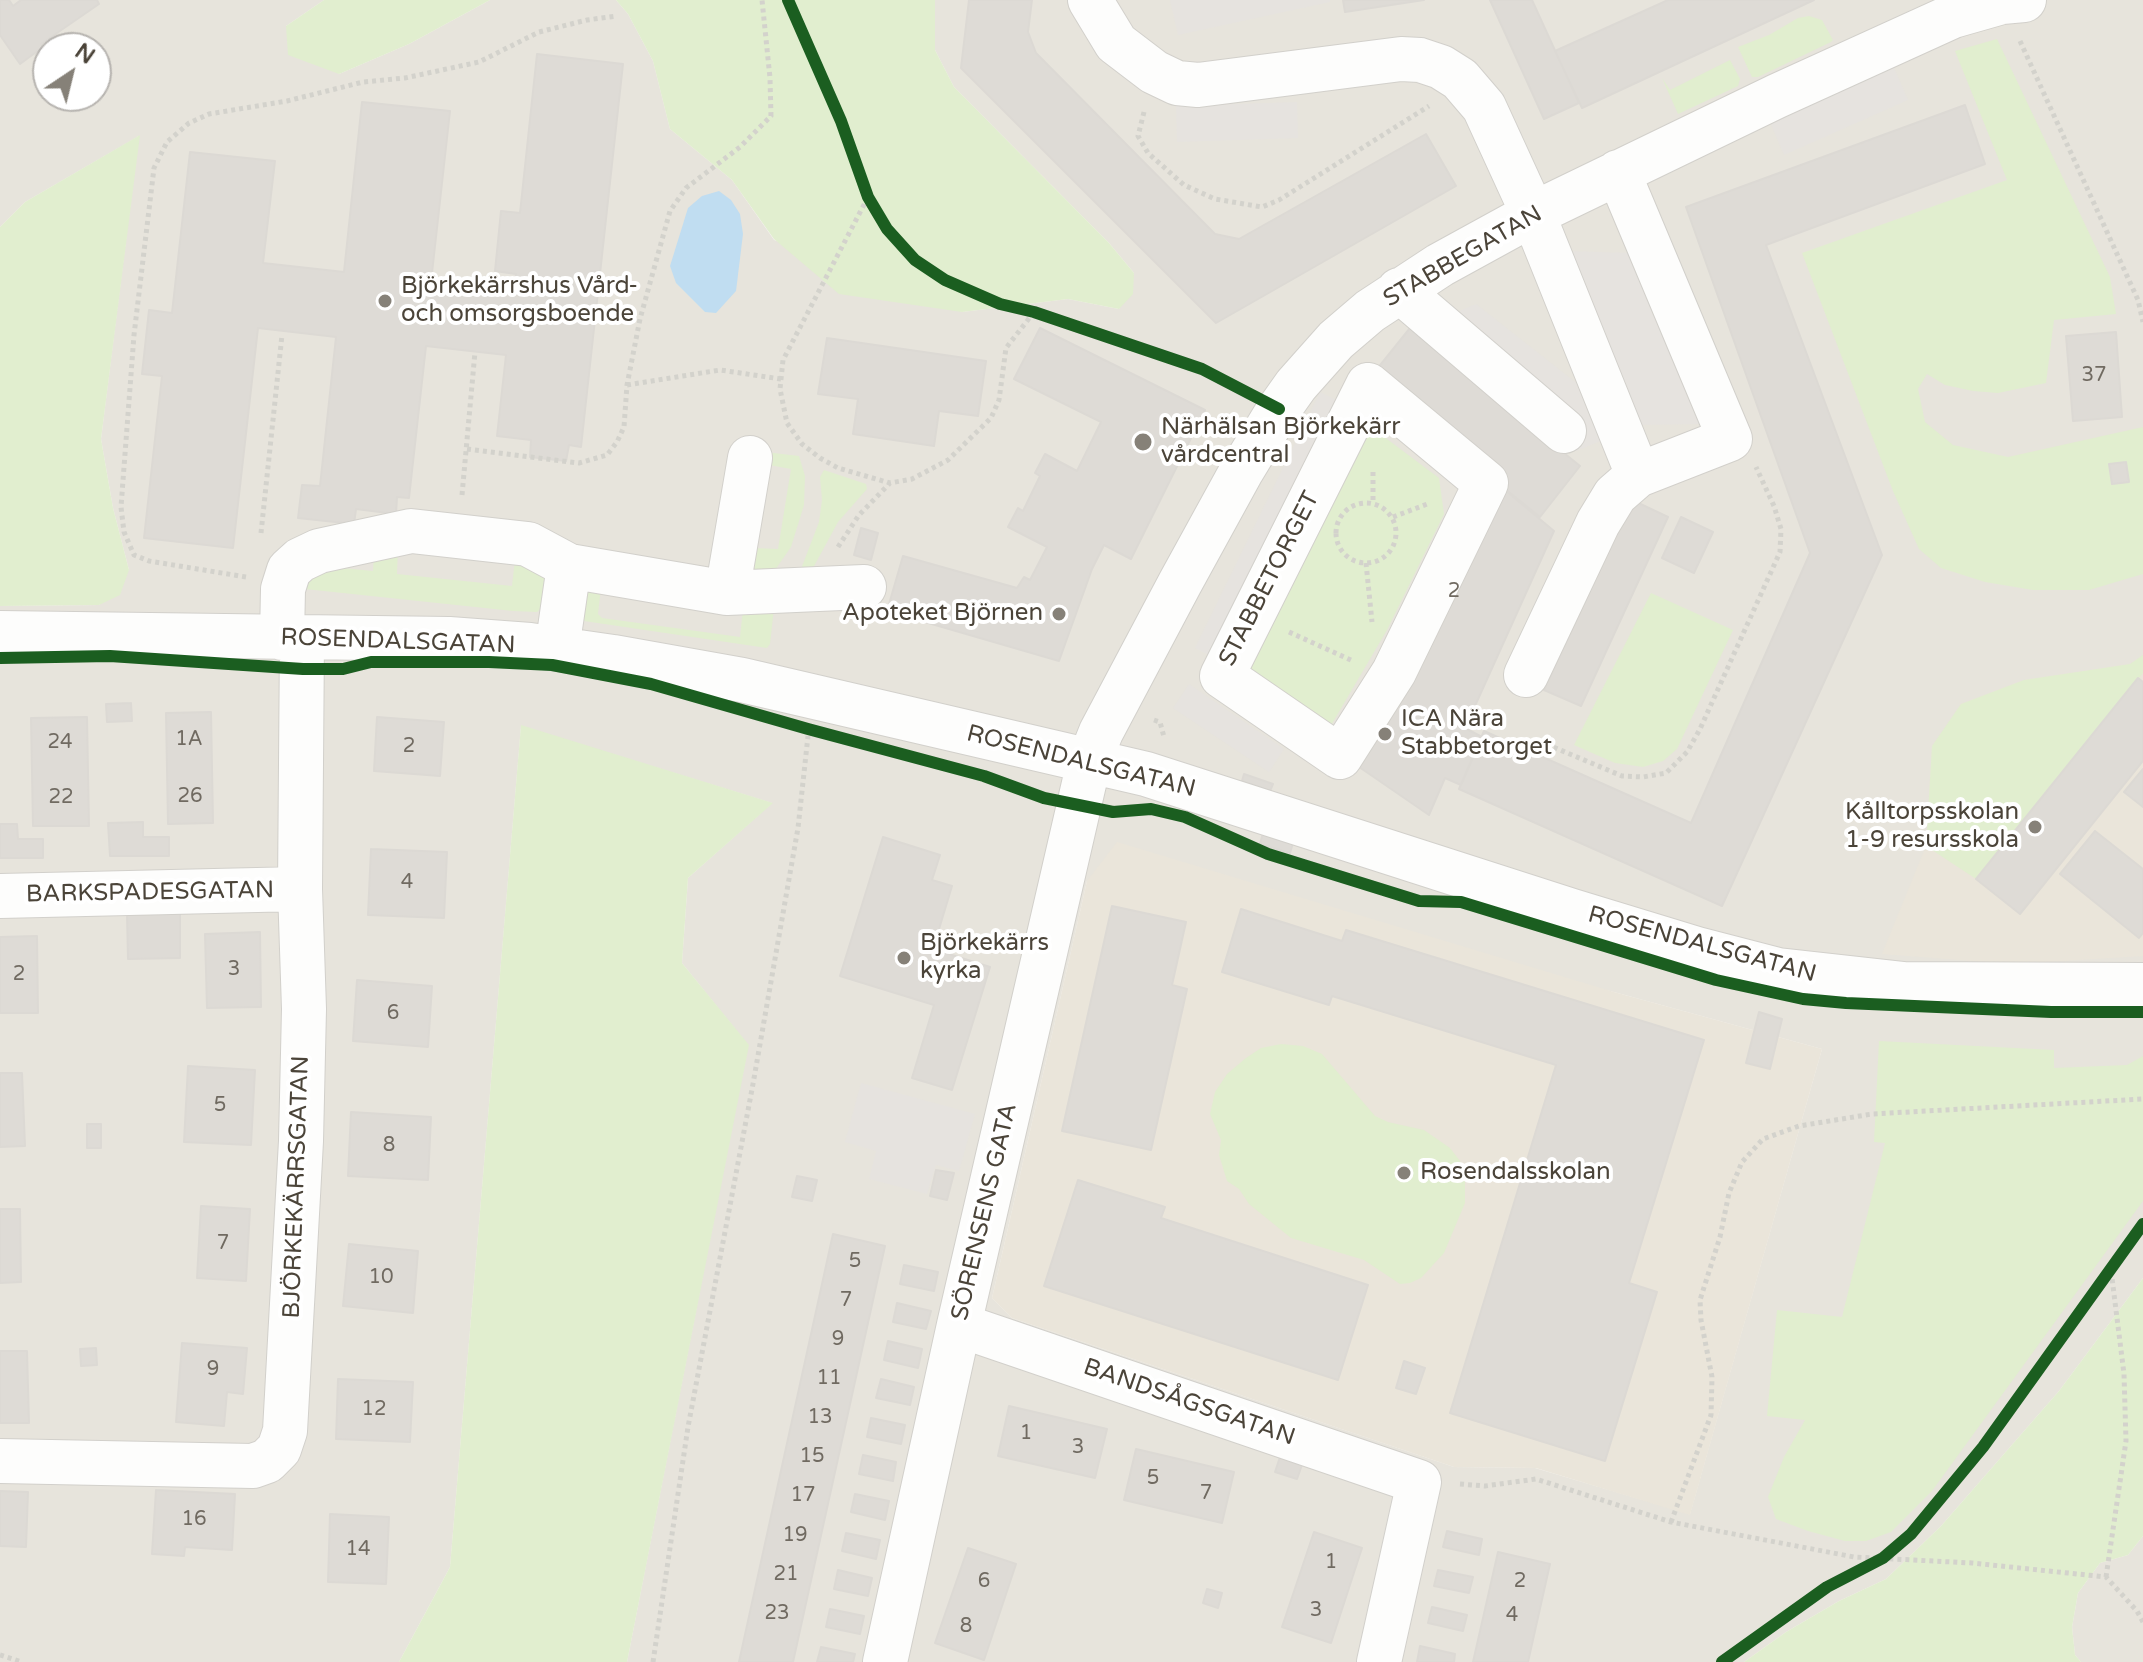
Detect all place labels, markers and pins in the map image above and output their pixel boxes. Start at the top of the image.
place label: Björkekärrshus Vård- och omsorgsboende [401,273,638,329]
marker: Björkekärrshus Vård- och omsorgsboende [376,292,394,310]
place label: Närhälsan Björkekärr vårdcentral [1161,414,1400,470]
marker: Närhälsan Björkekärr vårdcentral [1132,431,1154,453]
place label: Apoteket Björnen [842,600,1043,628]
marker: Apoteket Björnen [1050,605,1068,623]
place label: ICA Nära Stabbetorget [1401,706,1552,762]
marker: ICA Nära Stabbetorget [1376,725,1394,743]
place label: Kålltorpsskolan 1-9 resursskola [1845,799,2019,855]
marker: Kålltorpsskolan 1-9 resursskola [2026,818,2044,836]
place label: Björkekärrs kyrka [920,930,1049,986]
marker: Björkekärrs kyrka [895,949,913,967]
place label: Rosendalsskolan [1420,1159,1611,1187]
marker: Rosendalsskolan [1395,1164,1413,1182]

